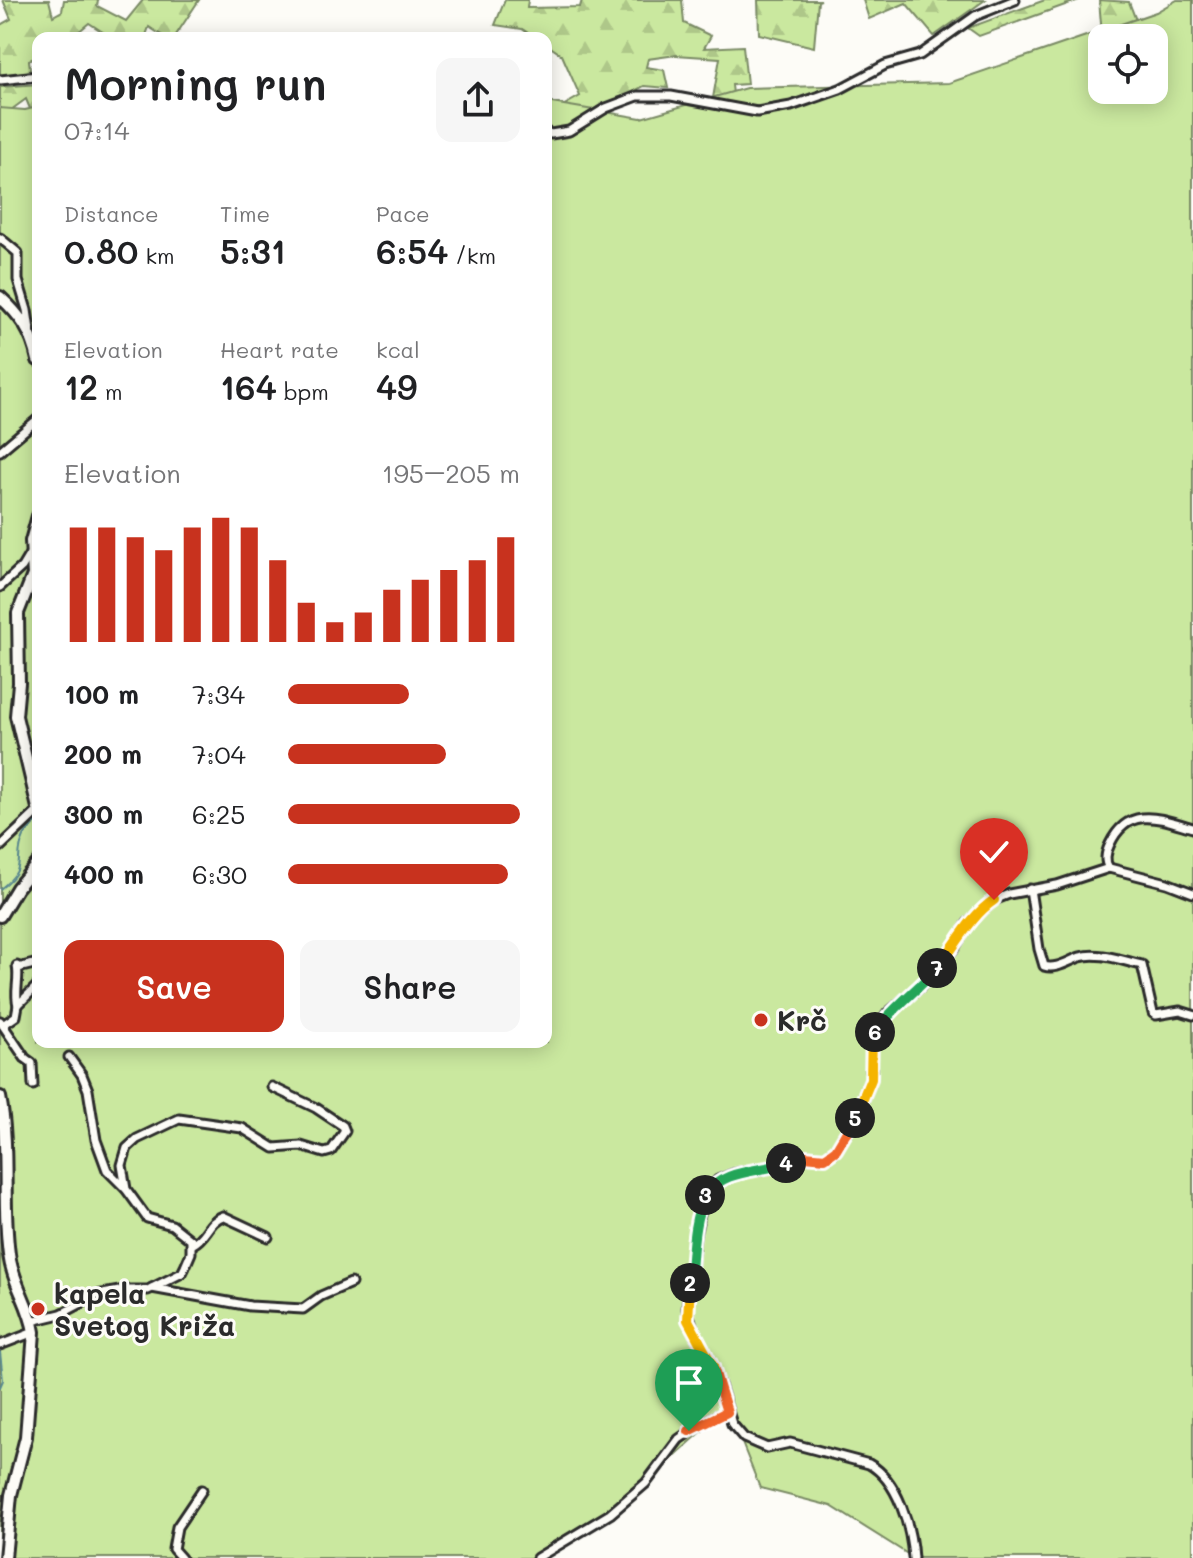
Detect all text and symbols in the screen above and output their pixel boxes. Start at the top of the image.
map controls [1088,24,1168,104]
button: locate [1088,24,1168,104]
text: Morning run [64,54,327,111]
button: share [436,58,520,142]
text: 07:14 [64,113,129,147]
text: Distance [64,199,159,228]
text: Time [220,199,270,228]
text: Pace [376,199,430,228]
text: 0.80 [64,228,138,273]
text: 5:31 [220,228,286,273]
text: 6:54 [376,228,448,273]
text: km [138,241,175,270]
text: /km [448,241,496,270]
text: Elevation [64,335,163,364]
text: Heart rate [220,335,339,364]
text: kcal [376,335,420,364]
text: 12 [64,364,98,409]
text: 164 [220,364,277,409]
text: 49 [376,364,417,409]
text: m [98,377,123,406]
text: bpm [277,377,329,406]
text: Elevation [64,456,181,490]
text: 195–205 m [382,456,520,490]
text: 100 m [64,677,139,711]
text: 7:34 [192,677,245,711]
text: 200 m [64,737,142,771]
text: 7:04 [192,737,246,771]
text: 300 m [64,797,143,831]
text: 6:25 [192,797,245,831]
pin [960,818,1028,900]
icon: check [972,830,1016,874]
text: 400 m [64,857,144,891]
text: 6:30 [192,857,247,891]
button: Save [64,940,284,1032]
button: Share [300,940,520,1032]
pin: 7 [917,948,957,988]
text: 7 [931,953,943,982]
place label: Krč [777,1002,827,1038]
marker: Krč [752,1011,770,1029]
pin: 6 [855,1012,895,1052]
text: 6 [868,1017,882,1046]
pin: 5 [835,1098,875,1138]
text: 5 [849,1103,861,1132]
pin: 4 [766,1143,806,1183]
text: 4 [779,1148,793,1177]
pin: 3 [685,1175,725,1215]
text: 3 [698,1180,712,1209]
pin: 2 [670,1263,710,1303]
text: 2 [684,1268,696,1297]
place label: kapela Svetog Križa [54,1275,235,1343]
marker: kapela Svetog Križa [29,1300,47,1318]
pin [655,1349,723,1431]
icon: arrive [667,1361,711,1405]

